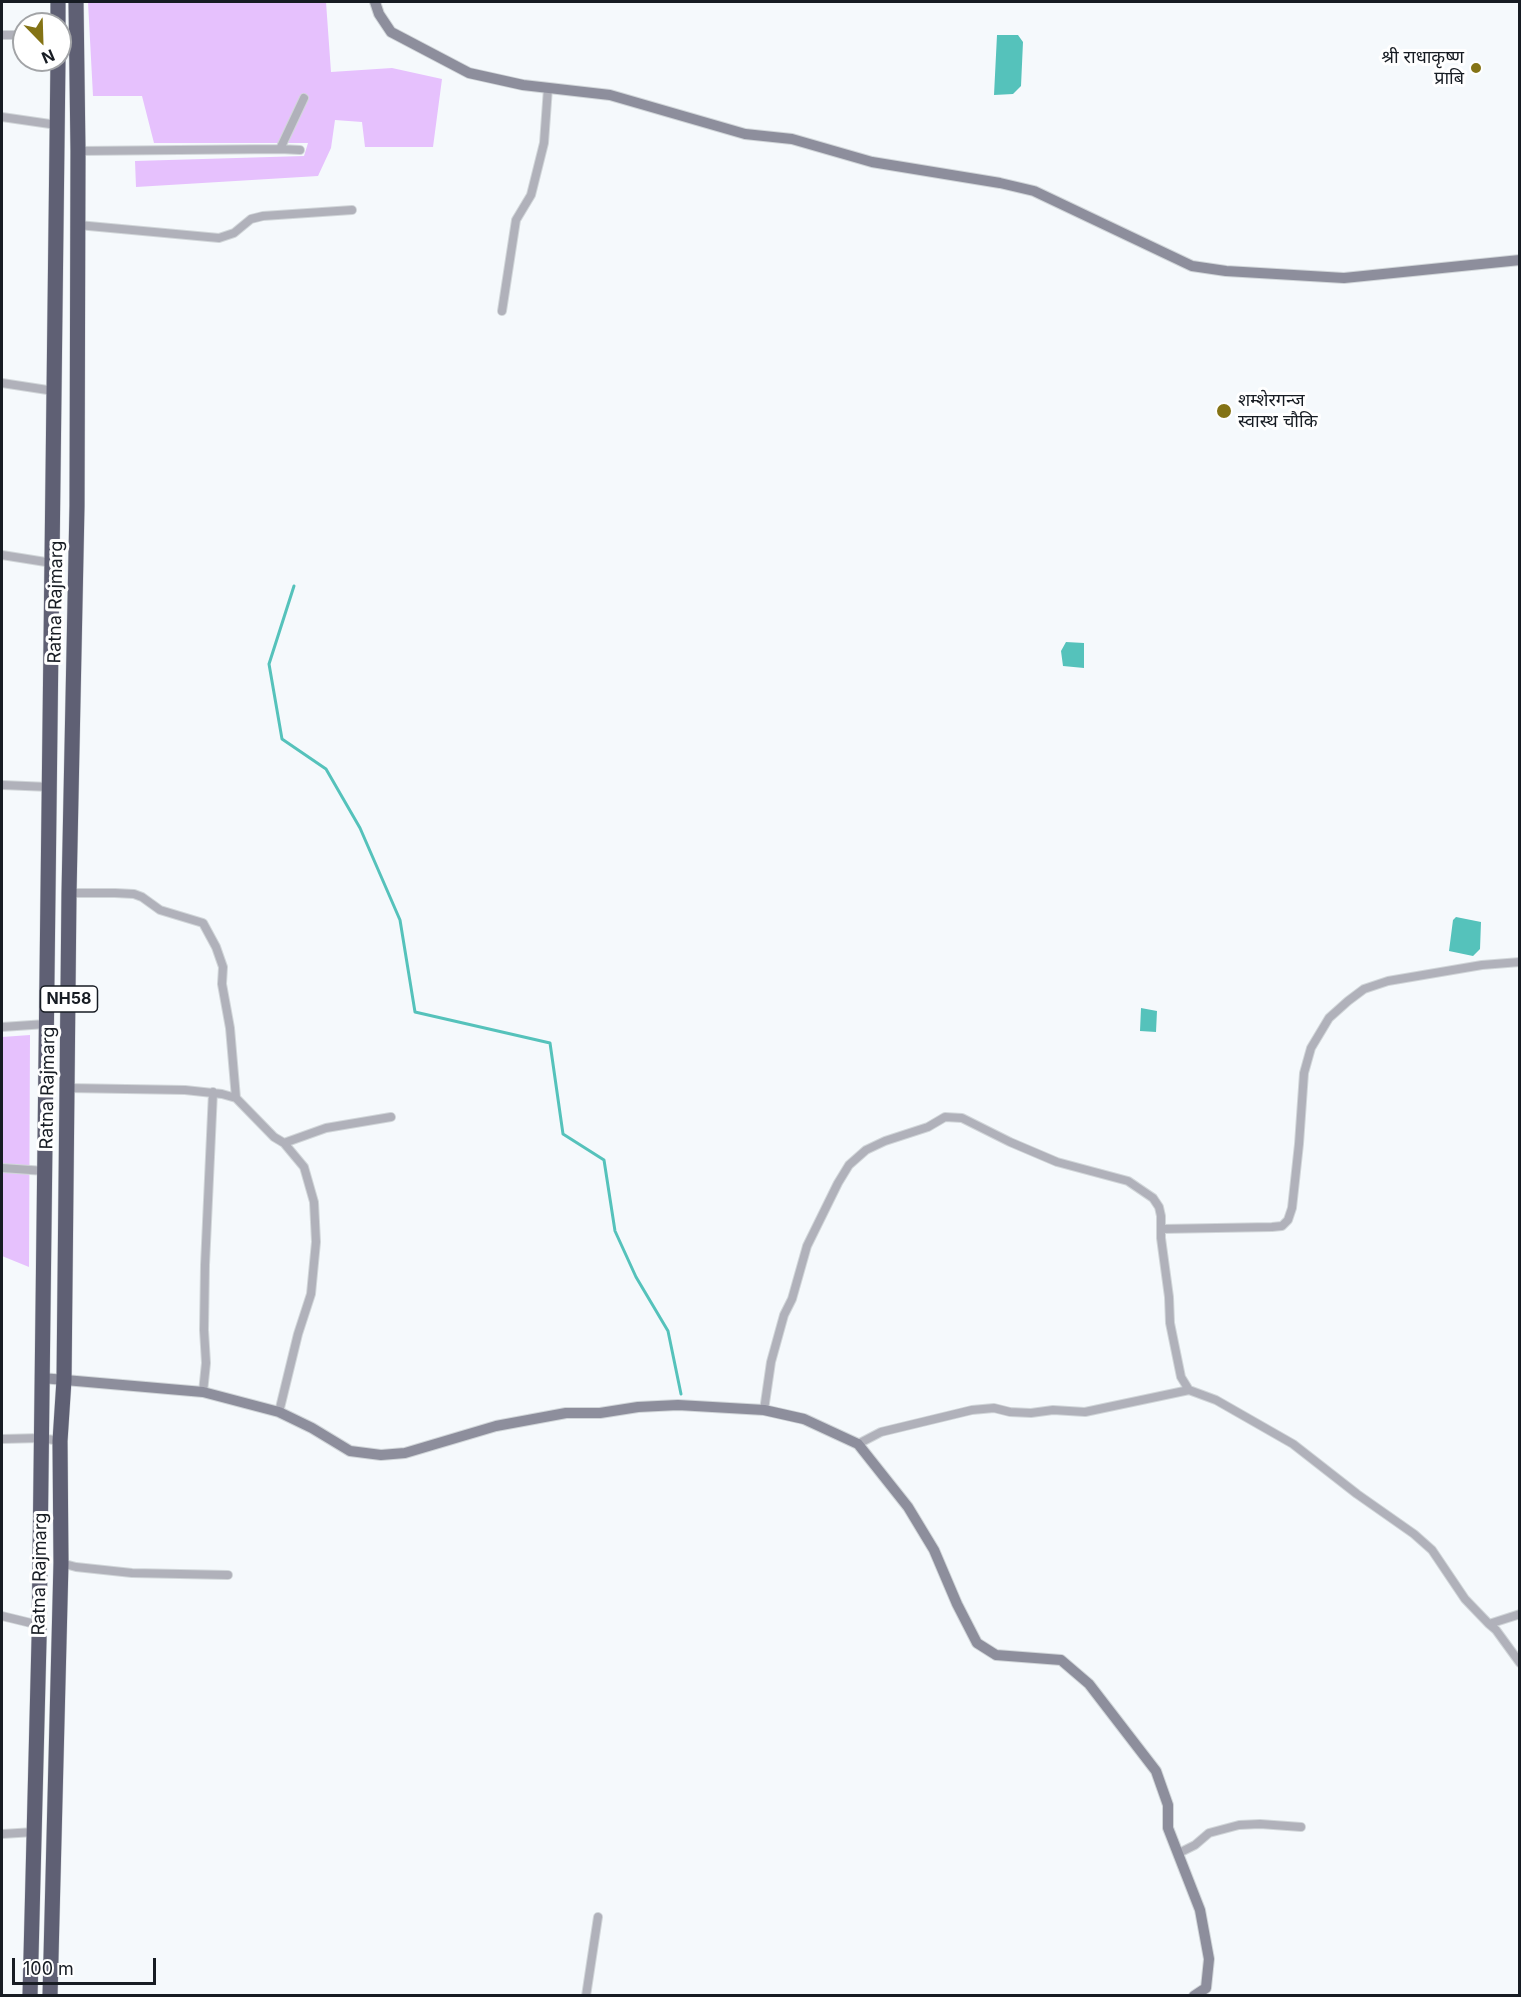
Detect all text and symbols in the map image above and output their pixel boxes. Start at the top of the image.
north arrow [12,12,72,72]
text: N [39,45,58,68]
place label: श्री राधाकृष्ण प्राबि [1381,47,1464,90]
marker: श्री राधाकृष्ण प्राबि [1469,61,1483,75]
place label: शम्शेरगन्ज स्वास्थ चौकि [1238,390,1317,432]
marker: शम्शेरगन्ज स्वास्थ चौकि [1215,402,1233,420]
street label: Ratna Rajmarg [44,540,68,664]
road number: NH58 [40,986,98,1012]
street label: Ratna Rajmarg [36,1026,60,1150]
street label: Ratna Rajmarg [28,1512,52,1636]
scale bar [15,1946,159,1984]
text: 100 m [23,1958,74,1979]

